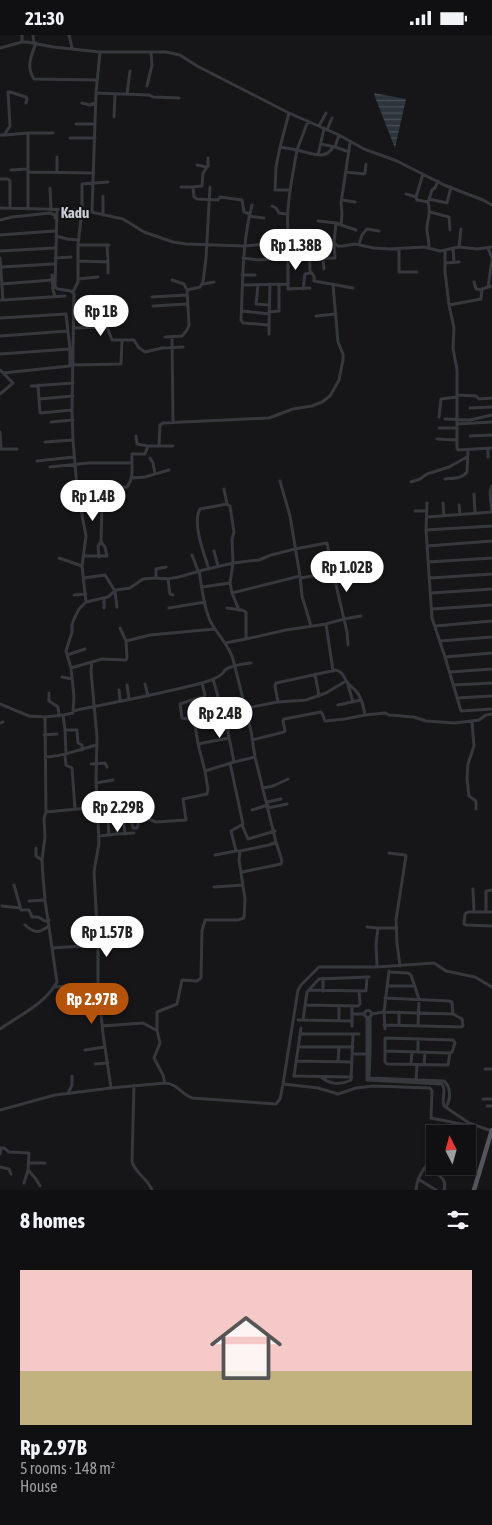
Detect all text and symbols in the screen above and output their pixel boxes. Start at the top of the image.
text: 21:30 [25,7,64,29]
district label: Kadu [61,204,89,221]
pin: Rp 1.38B [244,229,348,271]
text: Rp 1.38B [271,236,321,254]
pin: Rp 1B [66,295,136,337]
text: Rp 1B [85,302,117,320]
pin: Rp 1.4B [47,479,139,522]
text: Rp 1.4B [71,487,115,505]
pin: Rp 1.02B [295,551,399,593]
text: Rp 1.02B [322,558,372,576]
pin: Rp 2.4B [174,697,266,739]
text: Rp 2.4B [198,704,242,722]
pin: Rp 2.29B [66,791,170,833]
text: Rp 2.29B [93,798,143,816]
pin: Rp 1.57B [55,915,159,958]
text: Rp 1.57B [82,923,132,941]
pin: Rp 2.97B [40,983,144,1025]
text: Rp 2.97B [67,990,117,1008]
north arrow [426,1125,476,1175]
map controls [426,1125,476,1175]
icon: filters [444,1206,472,1234]
text: 8 homes [20,1208,85,1232]
icon: home [201,1303,291,1393]
text: Rp 2.97B [20,1435,87,1459]
text: 5 rooms · 148 m² [20,1459,115,1477]
text: House [20,1477,57,1495]

